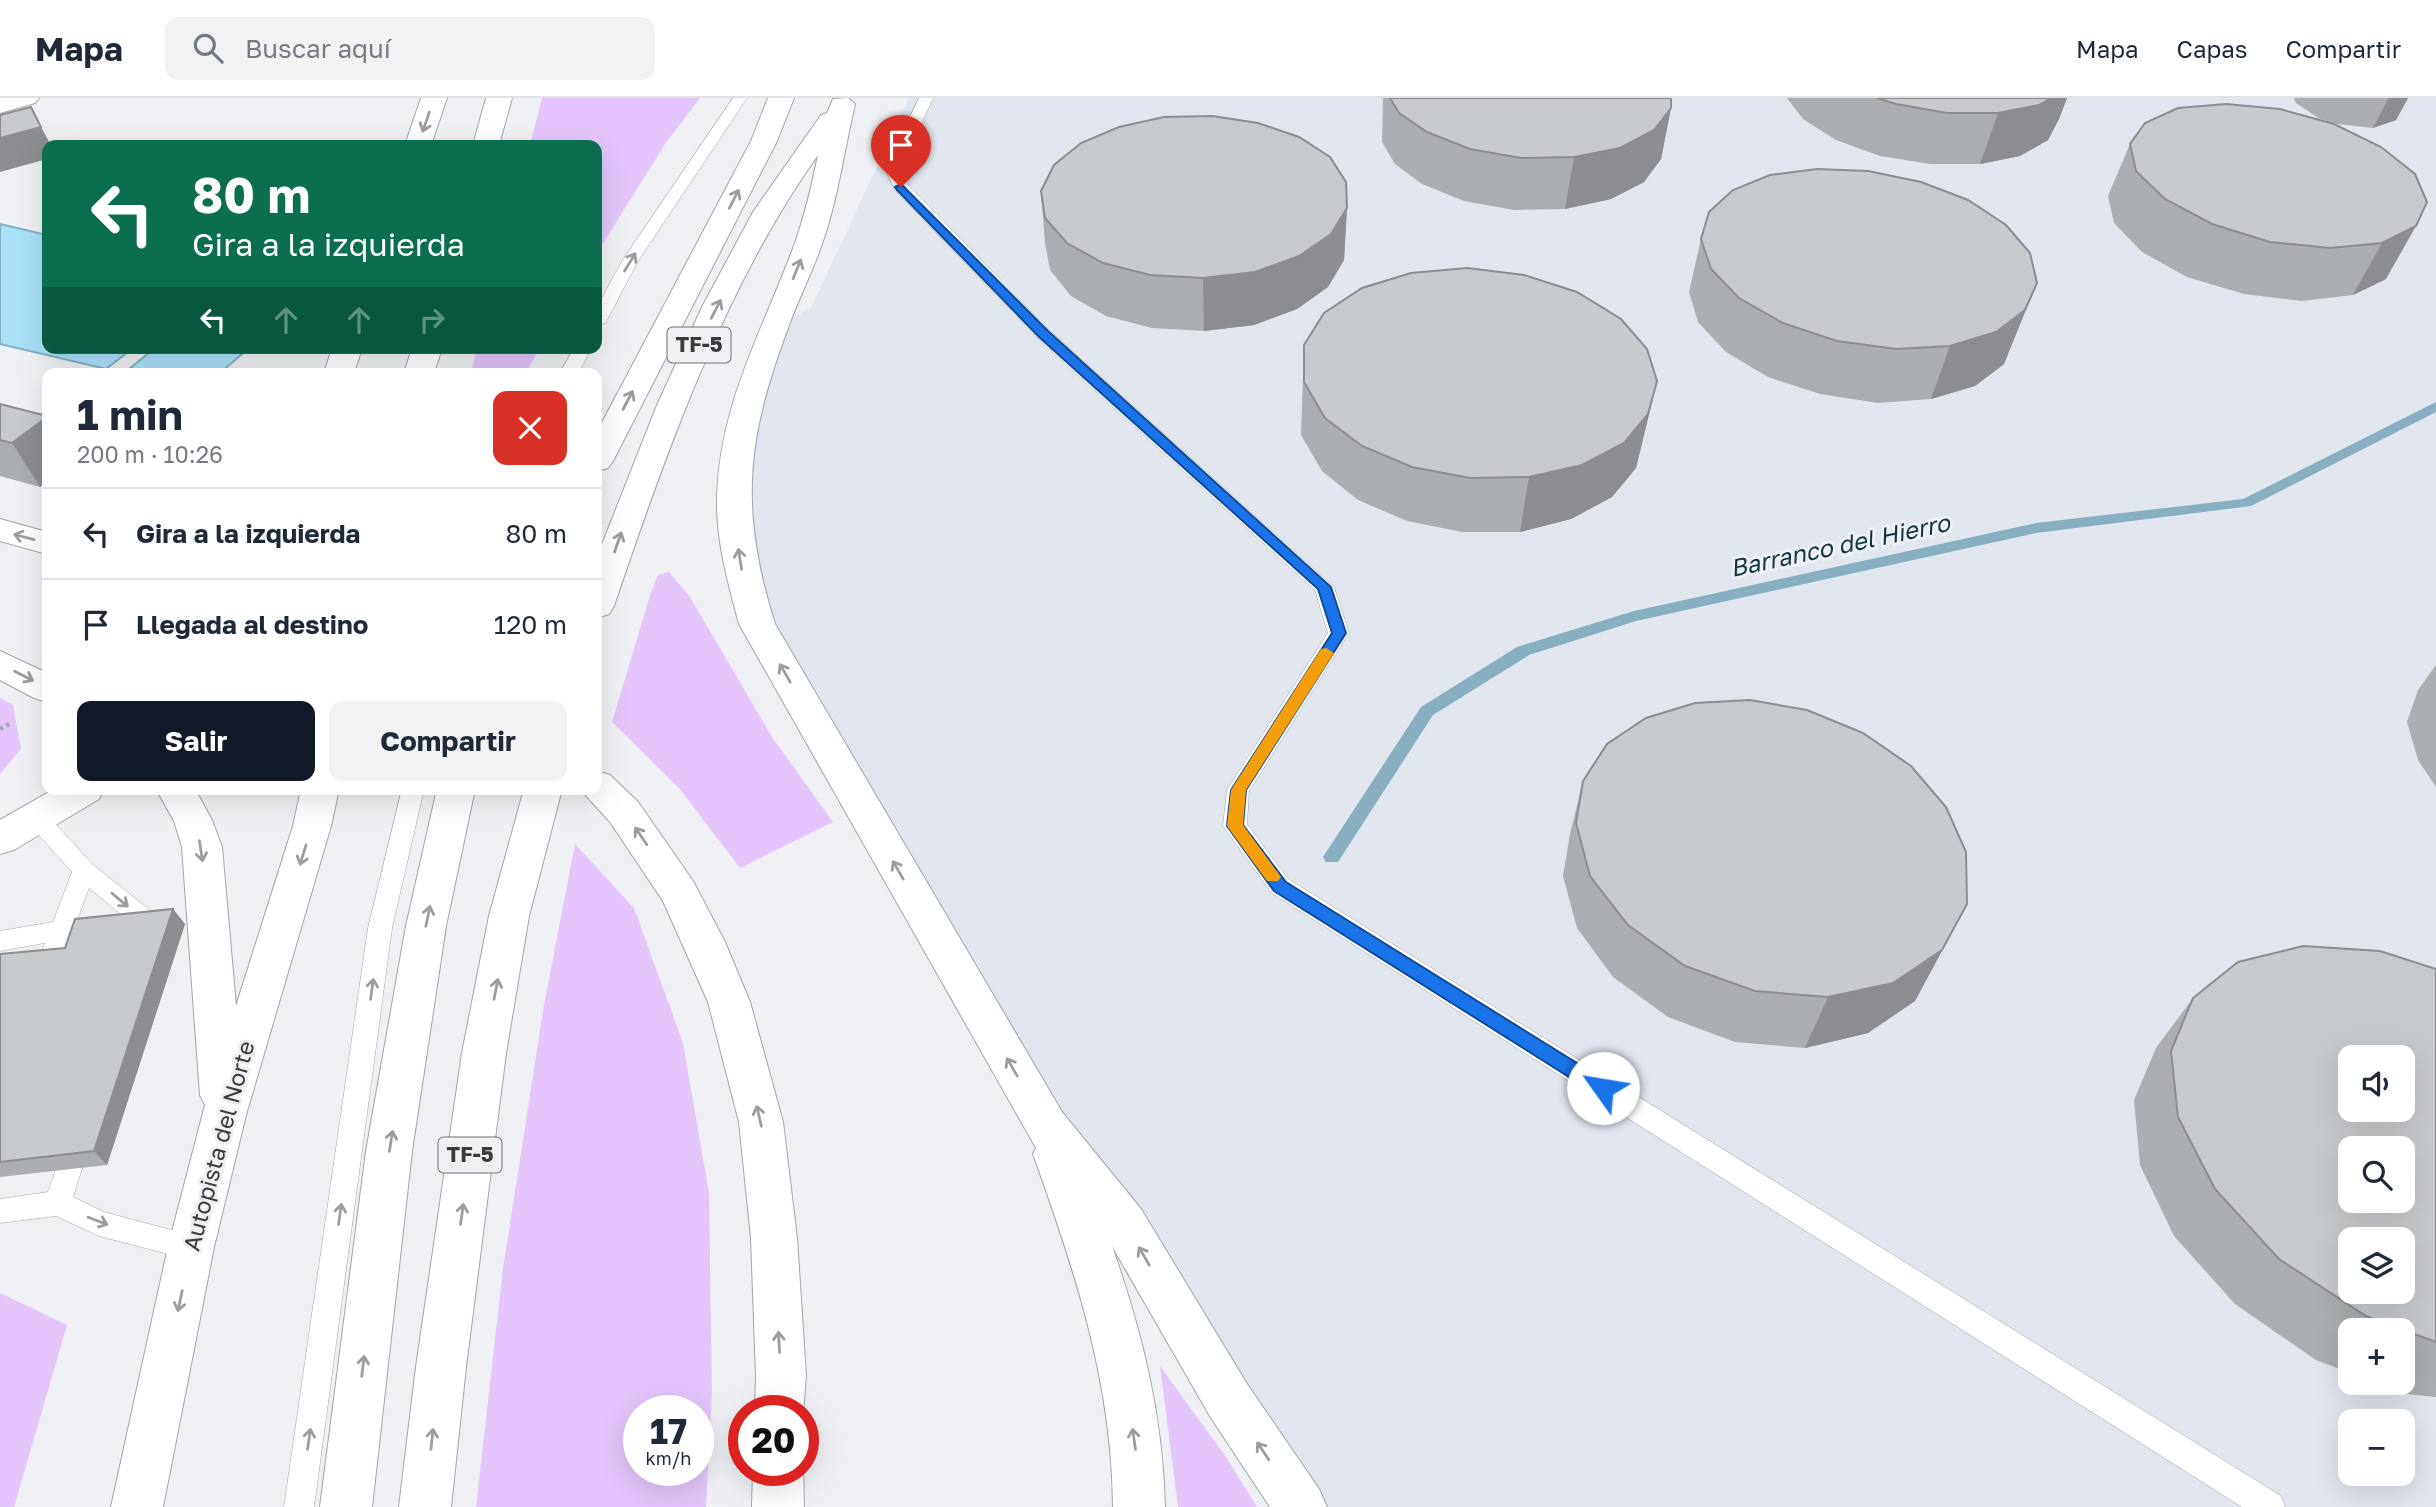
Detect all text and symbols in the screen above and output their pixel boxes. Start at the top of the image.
search box [165,17,655,80]
text: Mapa [35,29,123,68]
icon: search [189,29,227,67]
text: Buscar aquí [245,33,391,64]
text: Mapa [2076,34,2139,63]
text: Capas [2177,34,2247,63]
text: Compartir [2285,34,2401,63]
one-way arrow [419,110,431,132]
pin [871,115,931,187]
icon: arrive [882,126,920,164]
text: 80 m [192,165,310,224]
icon: left [77,168,168,259]
one-way arrow [728,189,742,210]
text: Gira a la izquierda [192,225,465,263]
one-way arrow [623,253,637,273]
one-way arrow [792,259,805,280]
one-way arrow [709,299,723,320]
icon: left [194,301,232,339]
icon: ahead [267,301,305,339]
icon: ahead [340,301,378,339]
icon: right [413,301,451,339]
road number: TF-5 [668,328,730,362]
text: 1 min [77,389,183,439]
one-way arrow [622,390,636,411]
button: close [493,391,567,465]
text: 200 m · 10:26 [77,440,223,468]
water label: Barranco del Hierro [1727,507,1954,582]
icon: left [77,515,115,553]
text: Gira a la izquierda [136,518,360,549]
text: 80 m [506,518,567,549]
one-way arrow [13,530,35,543]
one-way arrow [613,531,626,553]
one-way arrow [733,548,746,571]
icon: arrive [77,606,115,644]
text: Llegada al destino [136,609,368,640]
text: 120 m [494,609,567,640]
one-way arrow [778,663,792,683]
one-way arrow [13,669,34,683]
button: Salir [77,701,315,781]
button: Compartir [329,701,567,781]
one-way arrow [634,827,648,846]
one-way arrow [195,839,208,862]
one-way arrow [296,844,309,866]
one-way arrow [891,860,904,881]
one-way arrow [111,893,129,908]
one-way arrow [422,905,435,928]
one-way arrow [366,978,379,1001]
one-way arrow [489,978,503,1001]
street label: Autopista del Norte [177,1038,260,1254]
map controls [2338,1045,2415,1486]
button: sound [2338,1045,2415,1122]
position arrow [1566,1051,1640,1125]
one-way arrow [1005,1057,1018,1078]
one-way arrow [751,1105,765,1128]
one-way arrow [385,1130,398,1152]
button: search [2338,1136,2415,1213]
road number: TF-5 [438,1138,502,1172]
one-way arrow [334,1203,347,1226]
one-way arrow [455,1203,468,1225]
one-way arrow [87,1216,109,1229]
button: layers [2338,1227,2415,1304]
one-way arrow [1137,1247,1151,1267]
one-way arrow [173,1289,187,1312]
button: + [2338,1318,2415,1395]
one-way arrow [773,1331,786,1354]
one-way arrow [357,1355,370,1378]
speed limit sign: 20 [728,1395,819,1486]
button: − [2338,1409,2415,1486]
text: 17 [650,1410,687,1452]
one-way arrow [426,1428,439,1451]
one-way arrow [1128,1428,1141,1451]
one-way arrow [302,1429,315,1451]
one-way arrow [1256,1441,1270,1461]
text: km/h [646,1447,691,1469]

